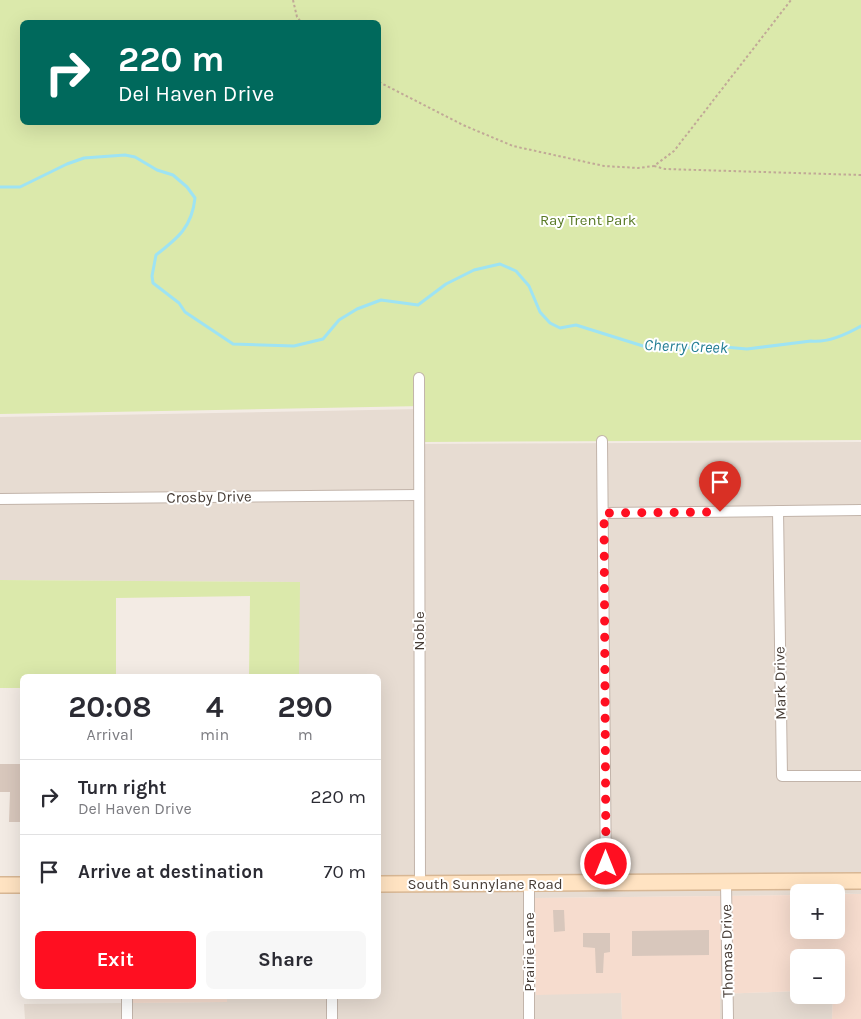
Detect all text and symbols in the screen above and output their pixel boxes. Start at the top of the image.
text: 220 m [118,39,225,80]
icon: right [35,40,100,105]
text: Del Haven Drive [118,81,274,107]
park label: Ray Trent Park [540,211,636,229]
water label: Cherry Creek [644,335,729,357]
pin [699,461,741,512]
icon: arrive [706,468,734,496]
street label: Crosby Drive [166,487,252,507]
street label: Noble [410,611,428,651]
street label: Mark Drive [770,646,790,720]
text: 20:08 [68,689,152,725]
text: 4 [206,689,224,725]
text: 290 [277,689,333,725]
text: Arrival [87,725,133,744]
text: min [200,725,229,744]
text: m [298,725,313,744]
text: Turn right [78,777,167,799]
icon: right [35,783,63,811]
text: 220 m [310,786,366,808]
text: Del Haven Drive [78,799,192,818]
position arrow [579,837,631,889]
icon: arrive [35,858,63,886]
text: Arrive at destination [78,861,264,883]
text: 70 m [324,861,366,883]
street label: South Sunnylane Road [407,875,563,893]
map controls [790,884,845,1004]
button: + [790,884,845,939]
street label: Thomas Drive [717,904,737,998]
street label: Prairie Lane [520,912,538,992]
button: Exit [35,931,196,989]
button: Share [206,931,366,989]
button: − [790,949,845,1004]

